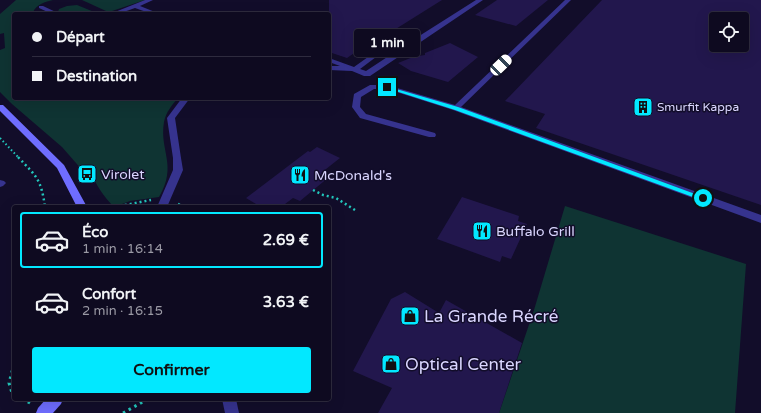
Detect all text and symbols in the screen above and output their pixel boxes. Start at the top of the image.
map controls [709,12,749,52]
button: locate [709,12,749,52]
text: Départ [56,28,105,46]
callout: 1 min [354,29,420,57]
text: 1 min [370,35,404,51]
car [488,52,514,78]
text: Destination [56,67,137,85]
route end [378,78,396,96]
building icon: Smurfit Kappa [632,96,654,118]
place label: Smurfit Kappa [657,100,739,114]
bus stop icon: Virolet [76,163,98,185]
restaurant icon: McDonald's [289,164,311,186]
place label: Virolet [101,166,145,183]
place label: McDonald's [314,167,392,184]
route start [694,189,712,207]
restaurant icon: Buffalo Grill [471,220,493,242]
icon: car [34,222,70,258]
text: Éco [82,223,108,241]
place label: Buffalo Grill [496,223,575,240]
text: 2.69 € [263,231,309,249]
text: 1 min · 16:14 [82,241,163,257]
icon: car [34,284,70,320]
text: Confort [82,285,136,303]
text: 3.63 € [263,293,309,311]
text: 2 min · 16:15 [82,303,163,319]
shop icon: La Grande Récré [399,305,421,327]
place label: La Grande Récré [424,306,559,327]
button: Confirmer [32,347,311,393]
shop icon: Optical Center [380,353,402,375]
place label: Optical Center [405,354,522,375]

